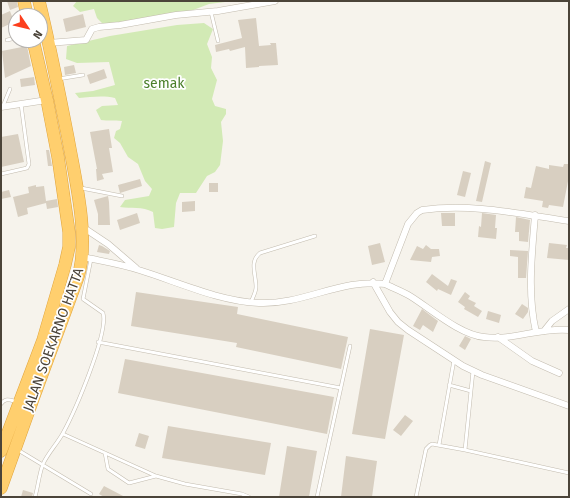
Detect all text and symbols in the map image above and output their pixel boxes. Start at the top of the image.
north arrow [8,8,48,48]
text: N [30,28,45,41]
park label: semak [144,76,184,92]
street label: JALAN SOEKARNO HATTA [20,266,88,414]

